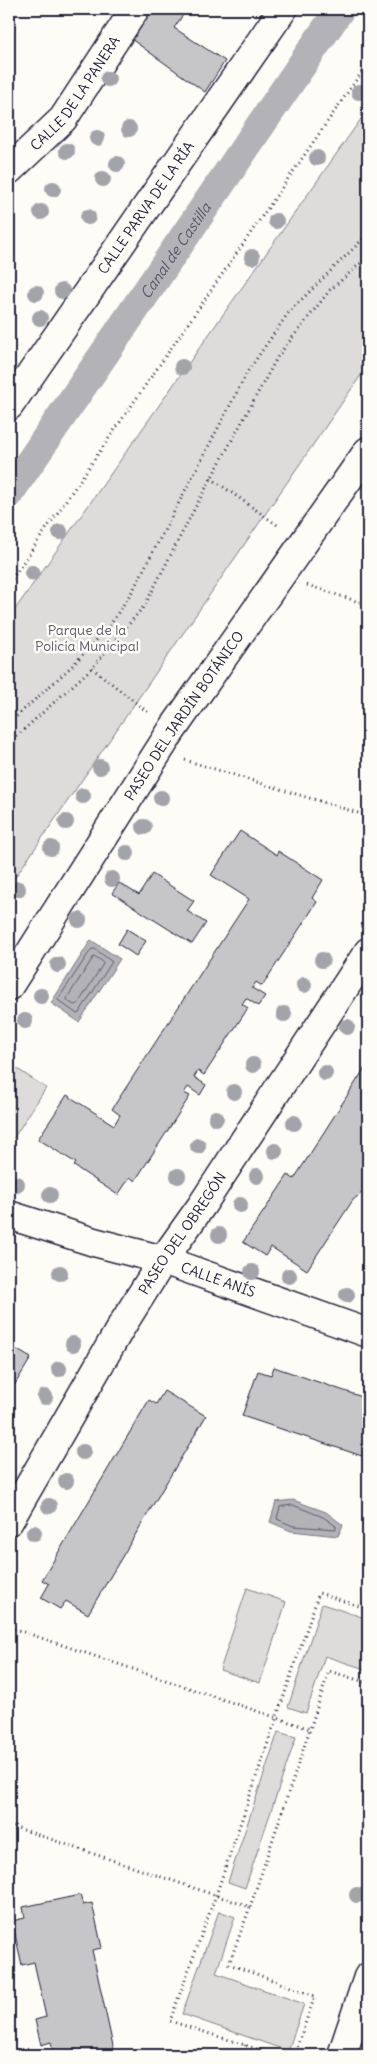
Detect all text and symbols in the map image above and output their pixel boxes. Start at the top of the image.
street label: CALLE DE LA PANERA [26,33,124,154]
street label: CALLE PARVA DE LA RÍA [94,138,198,277]
water label: Canal de Castilla [136,198,215,302]
park label: Parque de la Policía Municipal [35,621,139,655]
street label: PASEO DEL JARDÍN BOTÁNICO [120,627,248,804]
street label: PASEO DEL OBREGÓN [135,1169,230,1298]
street label: CALLE ANÍS [179,1258,258,1301]

